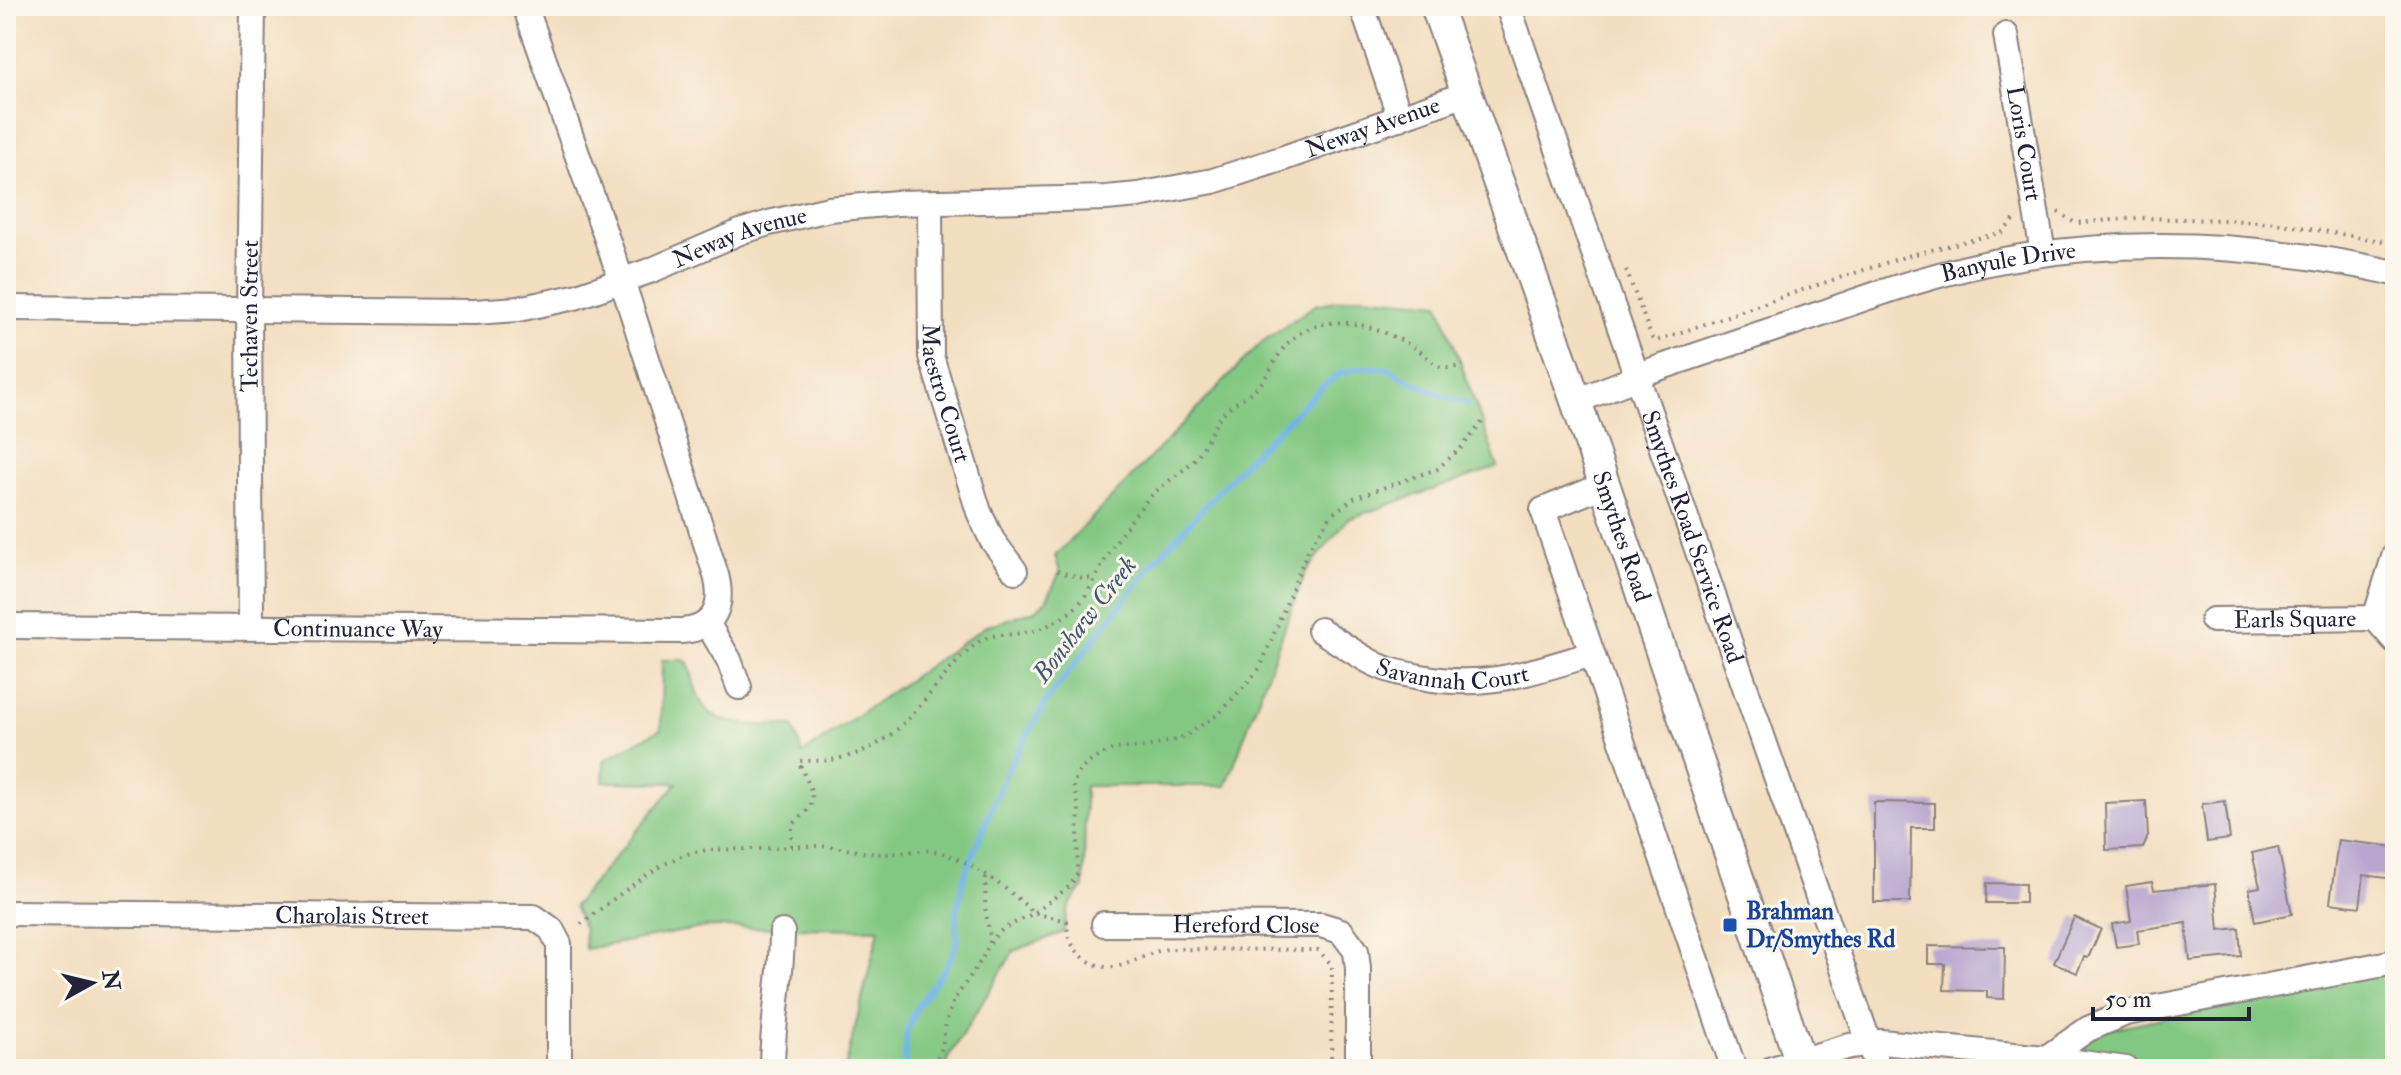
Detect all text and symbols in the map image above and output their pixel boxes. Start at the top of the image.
street label: Loris Court [1999,84,2049,204]
street label: Neway Avenue [1301,89,1444,165]
street label: Neway Avenue [668,200,810,275]
street label: Banyule Drive [1937,235,2077,290]
street label: Techaven Street [234,240,266,392]
street label: Maestro Court [915,324,978,466]
street label: Smythes Road Service Road [1634,407,1751,667]
street label: Smythes Road [1585,467,1658,606]
water label: Bonshaw Creek [1025,550,1144,690]
street label: Earls Square [2234,603,2356,636]
street label: Continuance Way [273,613,443,645]
street label: Savannah Court [1371,651,1532,698]
place label: Brahman Dr/Smythes Rd [1746,896,1896,955]
street label: Charolais Street [275,900,429,932]
street label: Hereford Close [1173,909,1319,941]
marker: Brahman Dr/Smythes Rd [1721,916,1739,934]
north arrow [52,943,132,1023]
text: N [95,968,126,992]
scale bar [2093,971,2249,1021]
text: 50 m [2105,984,2152,1015]

